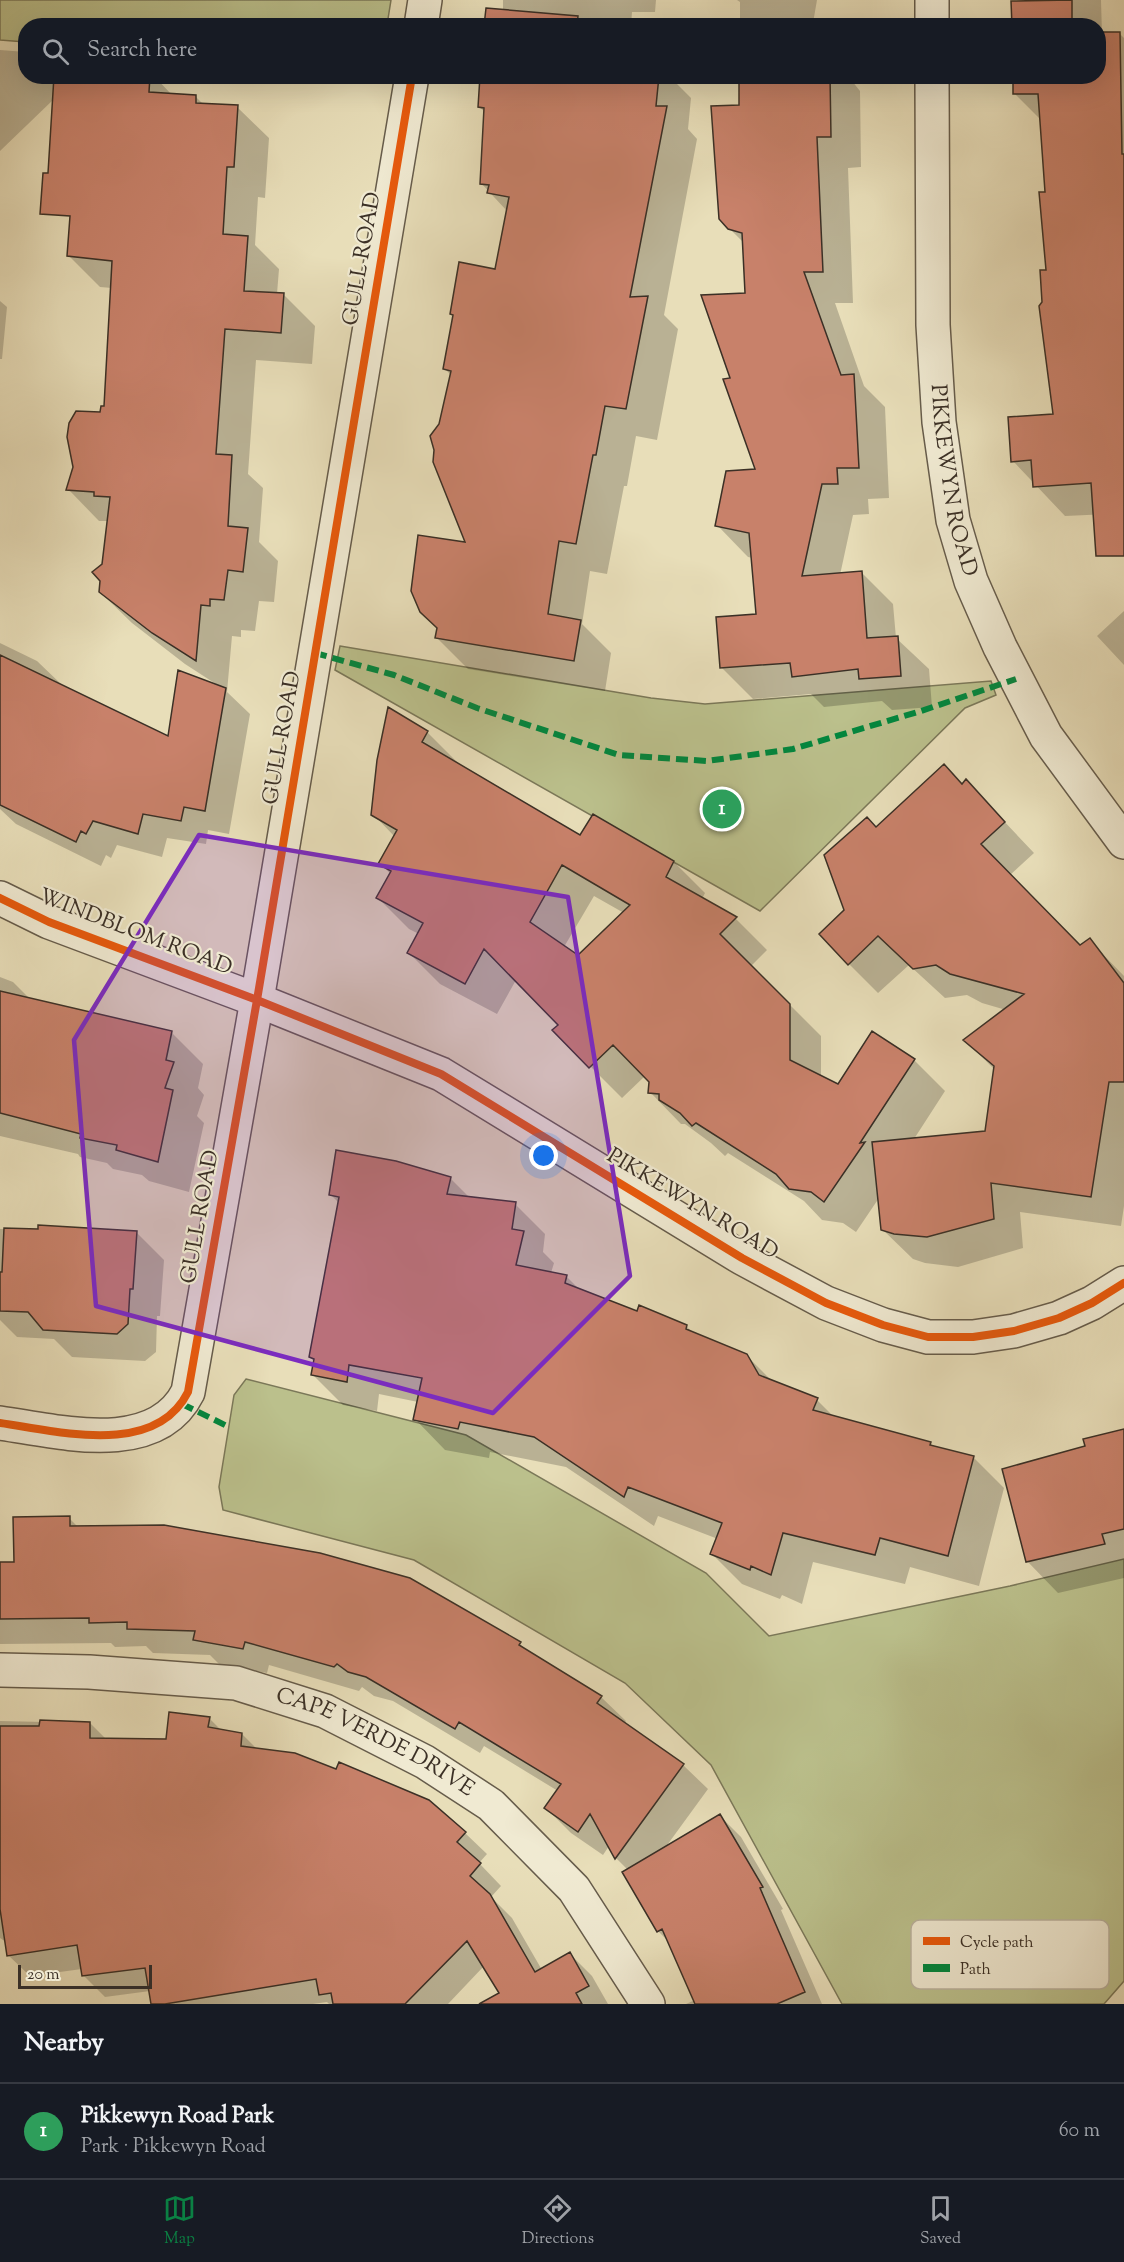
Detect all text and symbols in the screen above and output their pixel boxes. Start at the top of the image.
search box [18,18,1106,84]
icon: search [39,35,72,68]
text: Search here [87,35,197,67]
street label: GULL ROAD [335,190,391,328]
street label: PIKKEWYN ROAD [921,383,985,581]
street label: GULL ROAD [255,669,311,807]
pin: 1 [702,786,742,832]
street label: WINDBLOM ROAD [33,881,237,985]
your location [529,1141,558,1170]
street label: PIKKEWYN ROAD [600,1141,784,1269]
street label: GULL ROAD [173,1148,229,1286]
street label: CAPE VERDE DRIVE [271,1680,480,1806]
legend [911,1920,1109,1989]
text: Cycle path [960,1932,1034,1955]
text: Path [960,1959,991,1982]
scale bar [18,1962,152,1990]
text: 20 m [27,1964,60,1987]
text: Nearby [24,2025,104,2062]
text: Pikkewyn Road Park [81,2101,274,2133]
text: 1 [40,2117,47,2146]
text: 60 m [1059,2117,1100,2146]
text: Park · Pikkewyn Road [81,2133,266,2162]
tab: Map [163,2192,196,2251]
tab: Directions [522,2192,594,2251]
tab: Saved [920,2192,961,2251]

